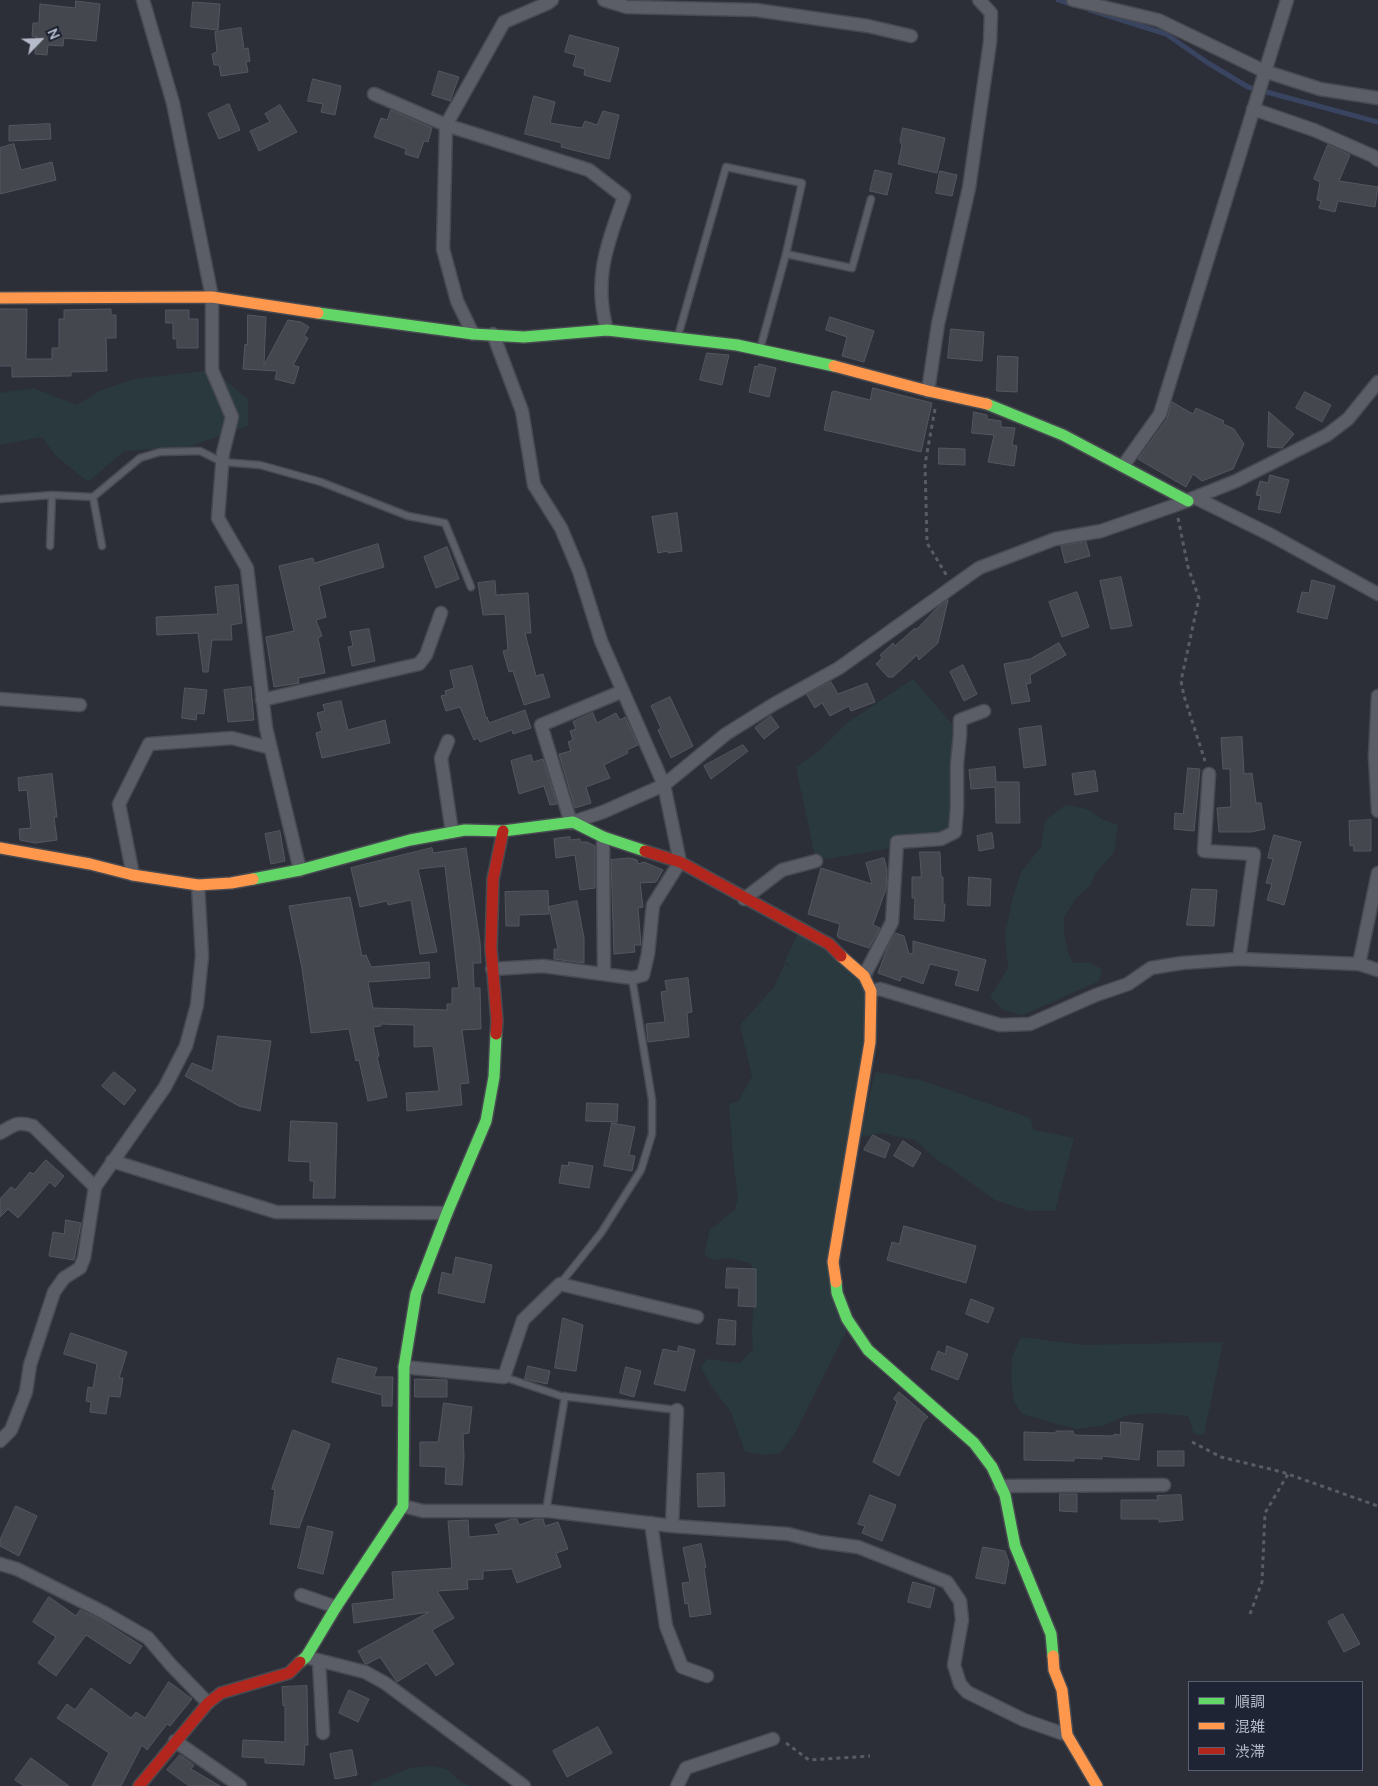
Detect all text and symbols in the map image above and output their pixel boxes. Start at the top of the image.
north arrow [15,15,65,65]
text: N [43,25,65,42]
legend [1188,1681,1363,1771]
text: 順調 [1235,1691,1265,1712]
text: 混雑 [1235,1716,1265,1737]
text: 渋滞 [1235,1741,1265,1762]

